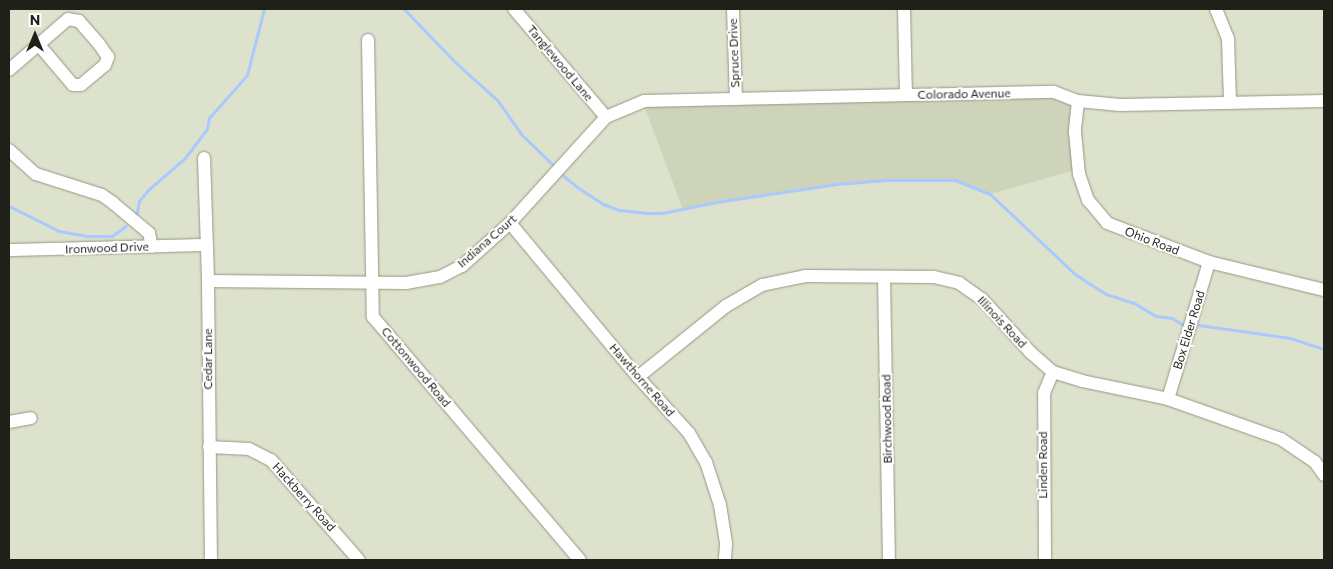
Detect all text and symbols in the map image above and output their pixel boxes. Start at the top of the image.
north arrow [10,10,60,60]
text: N [30,11,40,28]
street label: Spruce Drive [726,18,742,88]
street label: Tanglewood Lane [524,22,596,104]
street label: Colorado Avenue [917,86,1011,102]
street label: Indiana Court [454,211,520,271]
street label: Ohio Road [1123,224,1181,258]
street label: Ironwood Drive [65,239,149,257]
street label: Box Elder Road [1170,289,1208,371]
street label: Illinois Road [974,293,1030,351]
street label: Cottonwood Road [378,324,454,410]
street label: Cedar Lane [201,328,215,390]
street label: Hawthorne Road [606,341,678,419]
street label: Birchwood Road [879,374,895,464]
street label: Linden Road [1036,431,1050,499]
street label: Hackberry Road [269,460,339,534]

